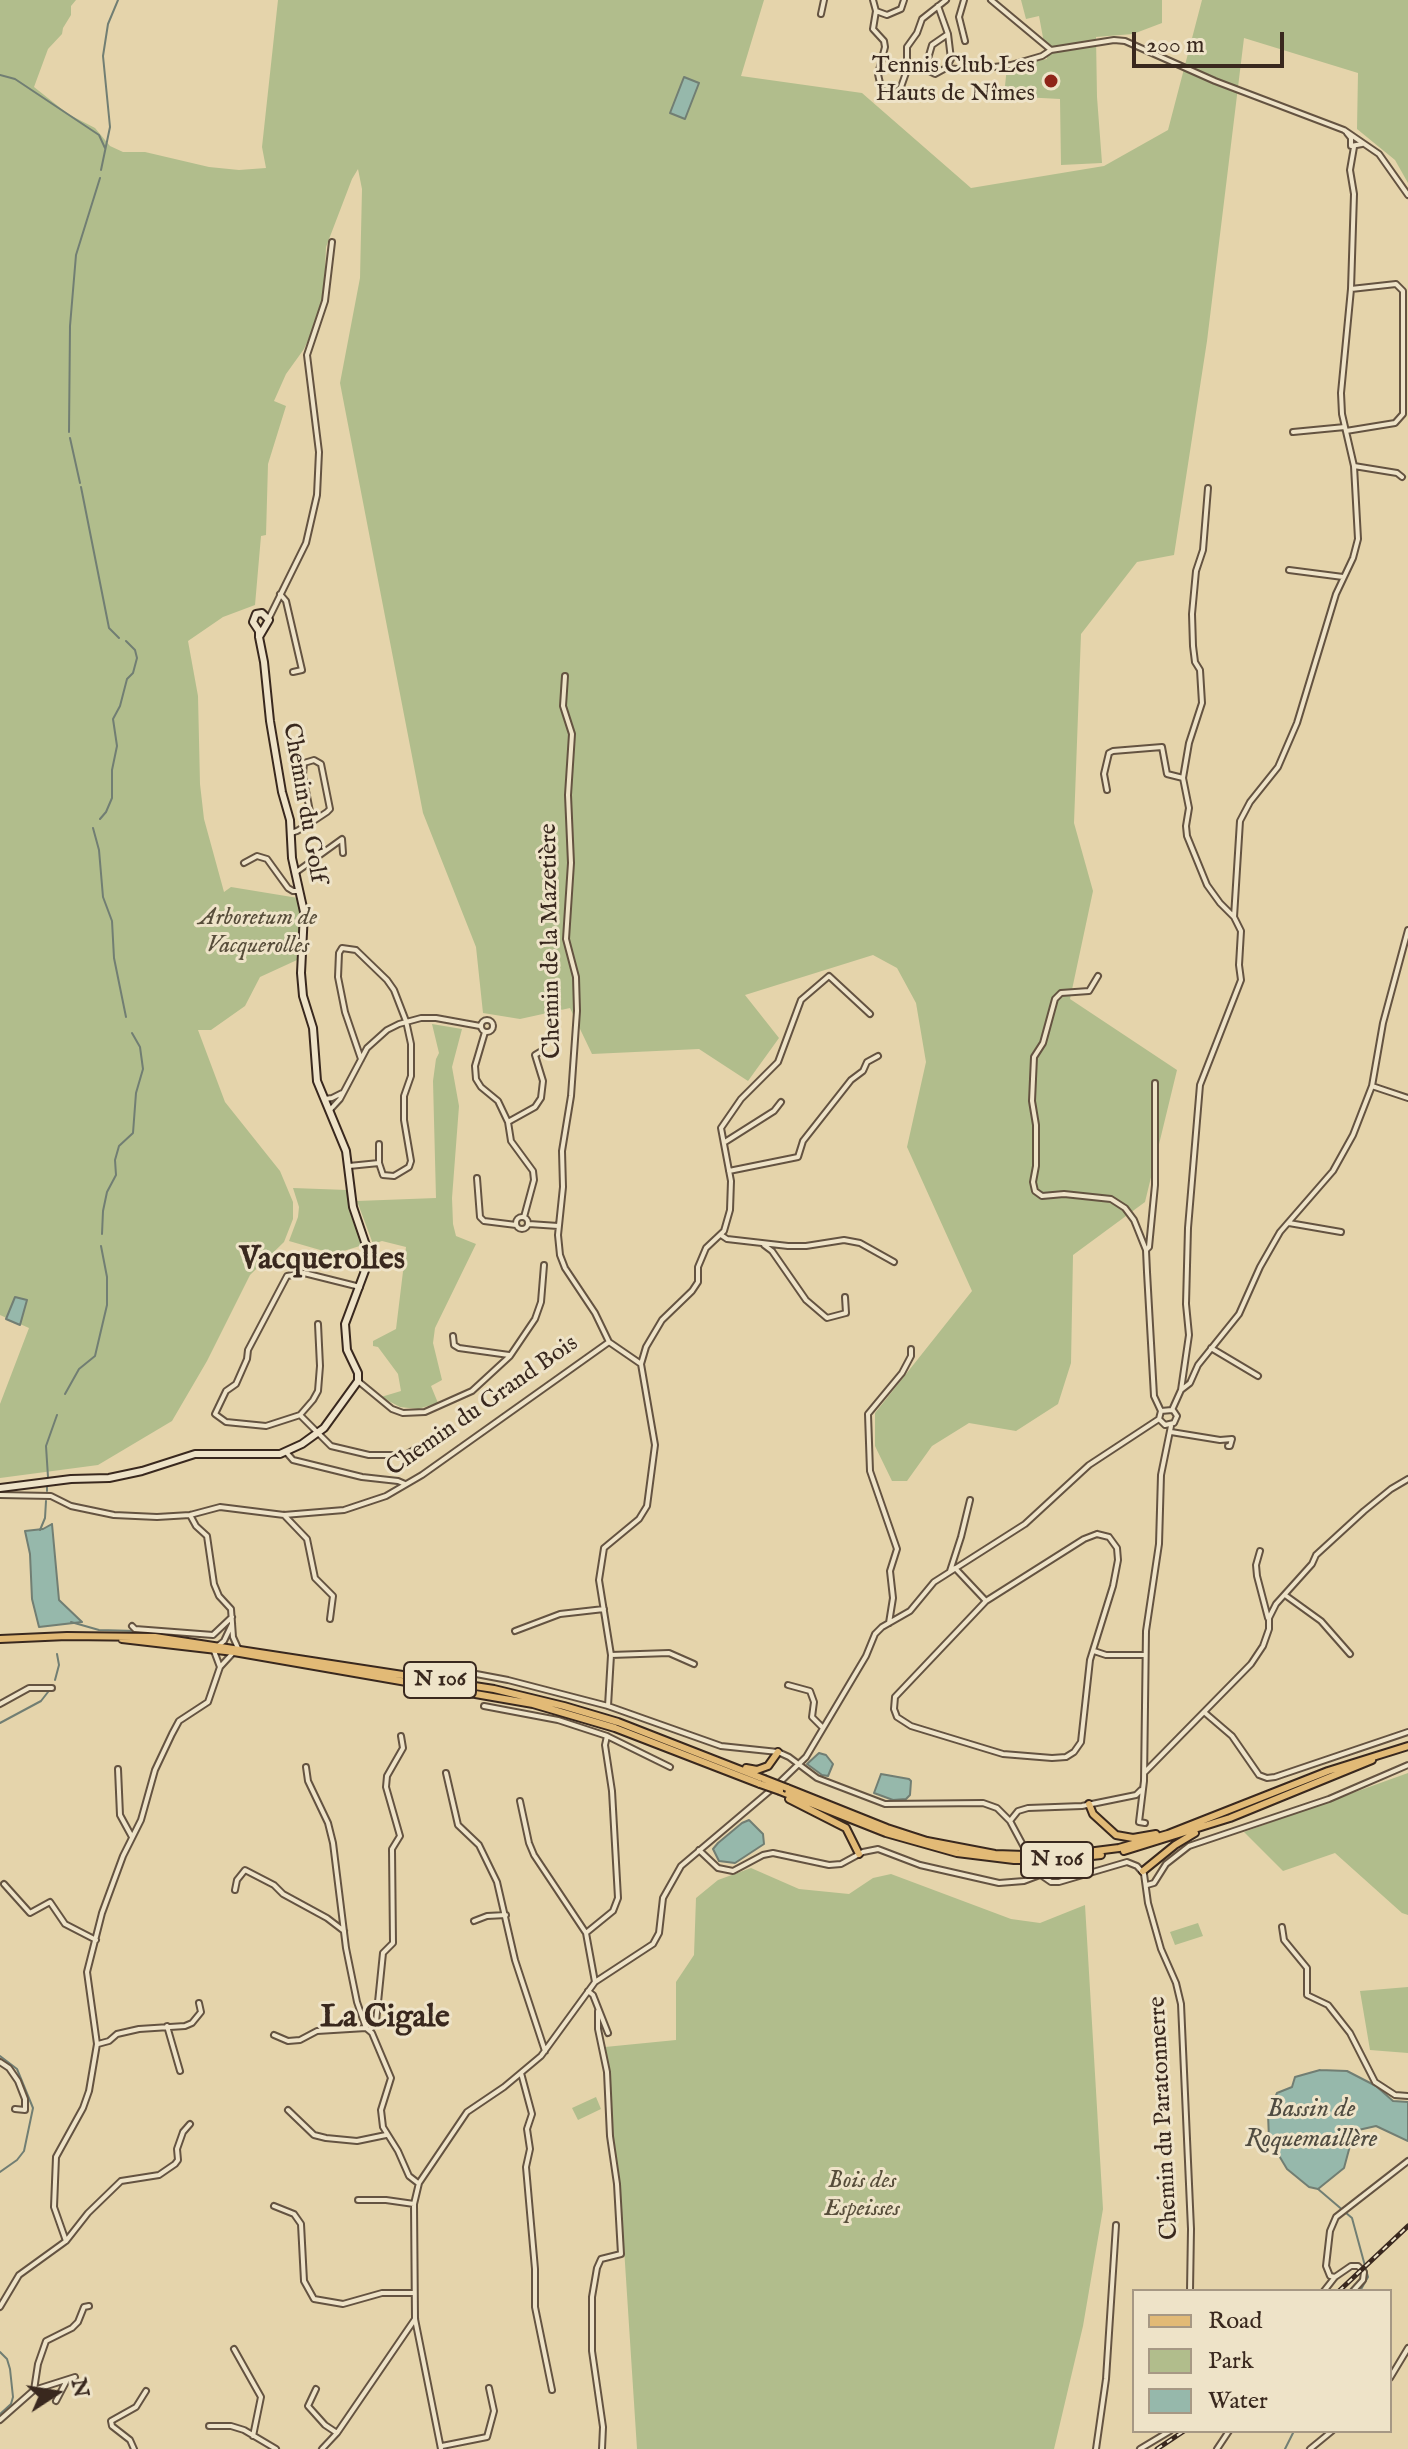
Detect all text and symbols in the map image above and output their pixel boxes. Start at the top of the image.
scale bar [1136,16,1288,66]
text: 200 m [1146,30,1205,61]
place label: Tennis Club Les Hauts de Nîmes [872,53,1035,109]
marker: Tennis Club Les Hauts de Nîmes [1042,72,1060,90]
street label: Chemin du Golf [275,721,331,885]
street label: Chemin de la Mazetière [536,823,568,1059]
park label: Arboretum de Vacquerolles [199,905,317,961]
district label: Vacquerolles [239,1242,405,1280]
street label: Chemin du Grand Bois [382,1330,584,1484]
road number: N 106 [404,1662,476,1698]
road number: N 106 [1021,1842,1093,1878]
street label: Chemin du Paratonnerre [1144,1995,1186,2241]
district label: La Cigale [320,2000,450,2038]
water label: Bassin de Roquemaillère [1245,2095,1377,2156]
park label: Bois des Espeisses [824,2168,900,2224]
legend [1132,2289,1392,2433]
text: Road [1208,2306,1262,2337]
text: Park [1208,2346,1254,2377]
north arrow [16,2353,96,2433]
text: N [64,2376,95,2400]
text: Water [1208,2386,1268,2417]

